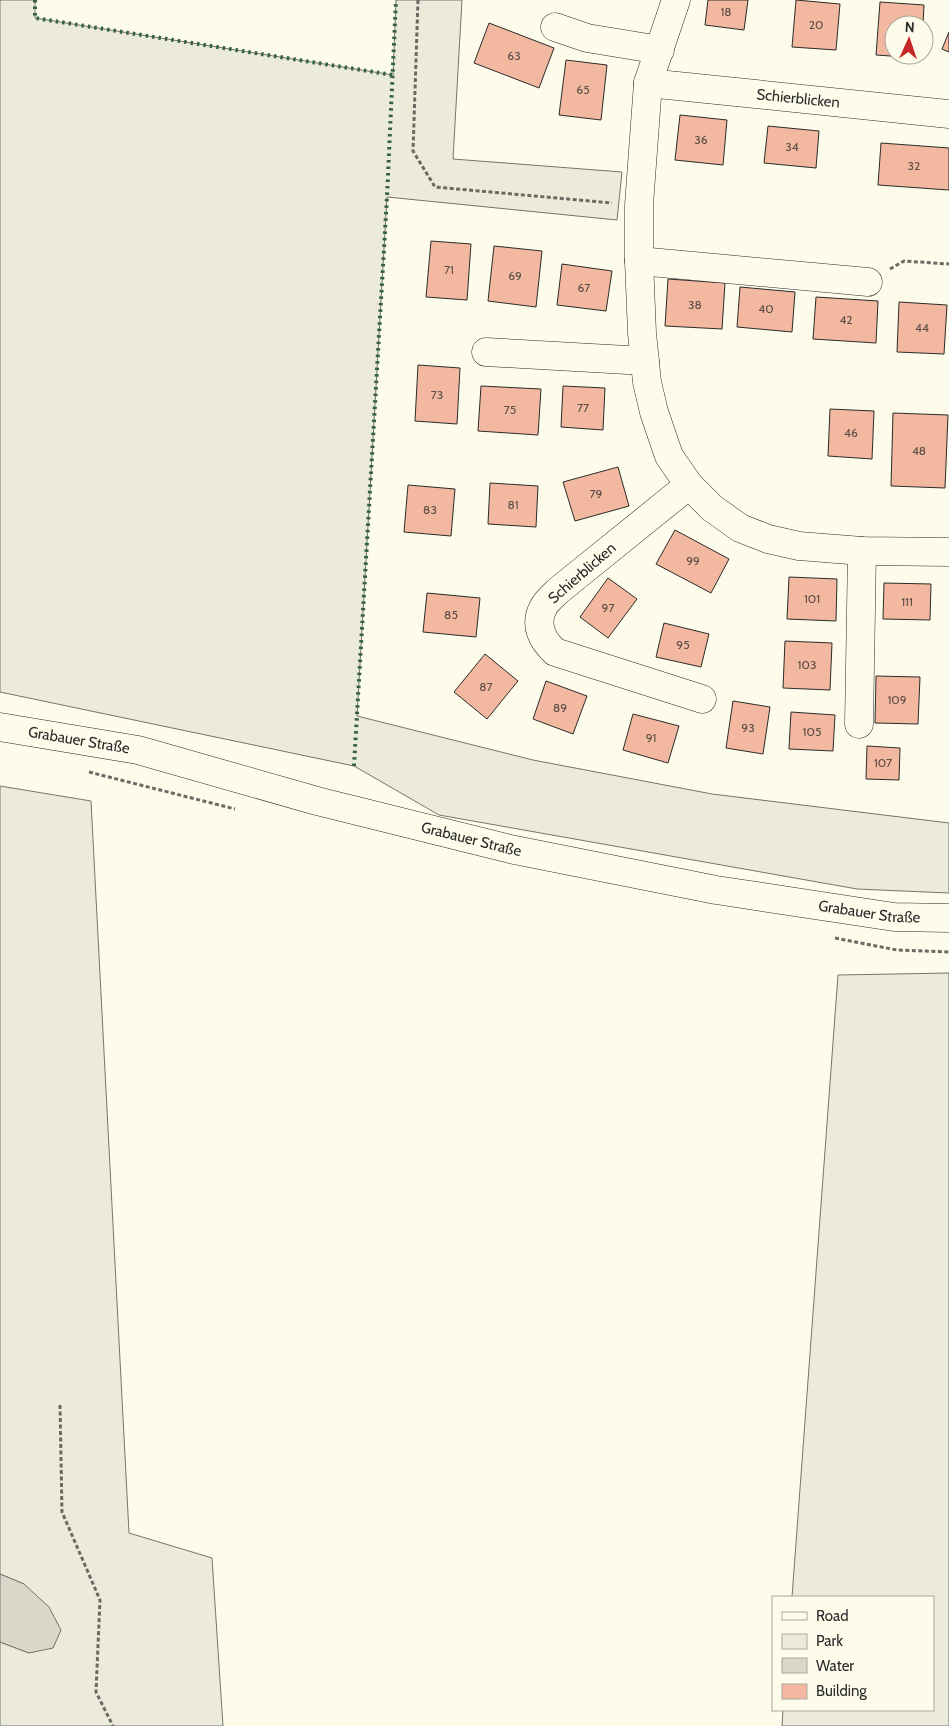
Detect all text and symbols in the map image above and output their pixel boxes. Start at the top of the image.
house number: 18 [720,4,732,19]
north arrow [884,15,934,65]
house number: 20 [809,17,823,32]
text: N [904,18,915,36]
house number: 63 [507,48,521,63]
house number: 65 [576,82,590,97]
street label: Schierblicken [756,85,841,112]
house number: 36 [694,132,708,147]
house number: 34 [785,139,799,154]
house number: 32 [908,158,920,173]
house number: 71 [444,262,454,277]
house number: 69 [508,268,522,283]
house number: 67 [578,280,590,295]
house number: 38 [688,297,702,312]
house number: 40 [758,301,774,316]
house number: 42 [839,312,853,327]
house number: 44 [915,320,929,335]
house number: 73 [431,387,443,402]
house number: 77 [577,400,589,415]
house number: 75 [504,402,516,417]
house number: 46 [844,425,858,440]
house number: 48 [912,443,926,458]
house number: 79 [590,486,603,501]
house number: 81 [507,497,519,512]
house number: 83 [423,502,437,517]
street label: Schierblicken [545,539,619,607]
house number: 99 [686,553,700,568]
house number: 101 [804,591,820,606]
house number: 111 [901,594,913,609]
house number: 97 [602,600,614,615]
house number: 85 [444,607,458,622]
house number: 95 [676,637,690,652]
house number: 103 [798,657,816,672]
house number: 87 [479,679,493,694]
house number: 109 [887,692,907,707]
house number: 89 [553,700,567,715]
house number: 93 [741,720,755,735]
street label: Grabauer Straße [27,723,131,758]
house number: 105 [803,724,821,739]
house number: 91 [646,730,656,745]
house number: 107 [874,755,892,770]
street label: Grabauer Straße [419,818,523,860]
street label: Grabauer Straße [817,897,921,926]
legend [772,1596,934,1711]
text: Road [816,1607,849,1625]
text: Park [816,1632,843,1650]
text: Water [816,1657,854,1675]
text: Building [816,1682,867,1700]

